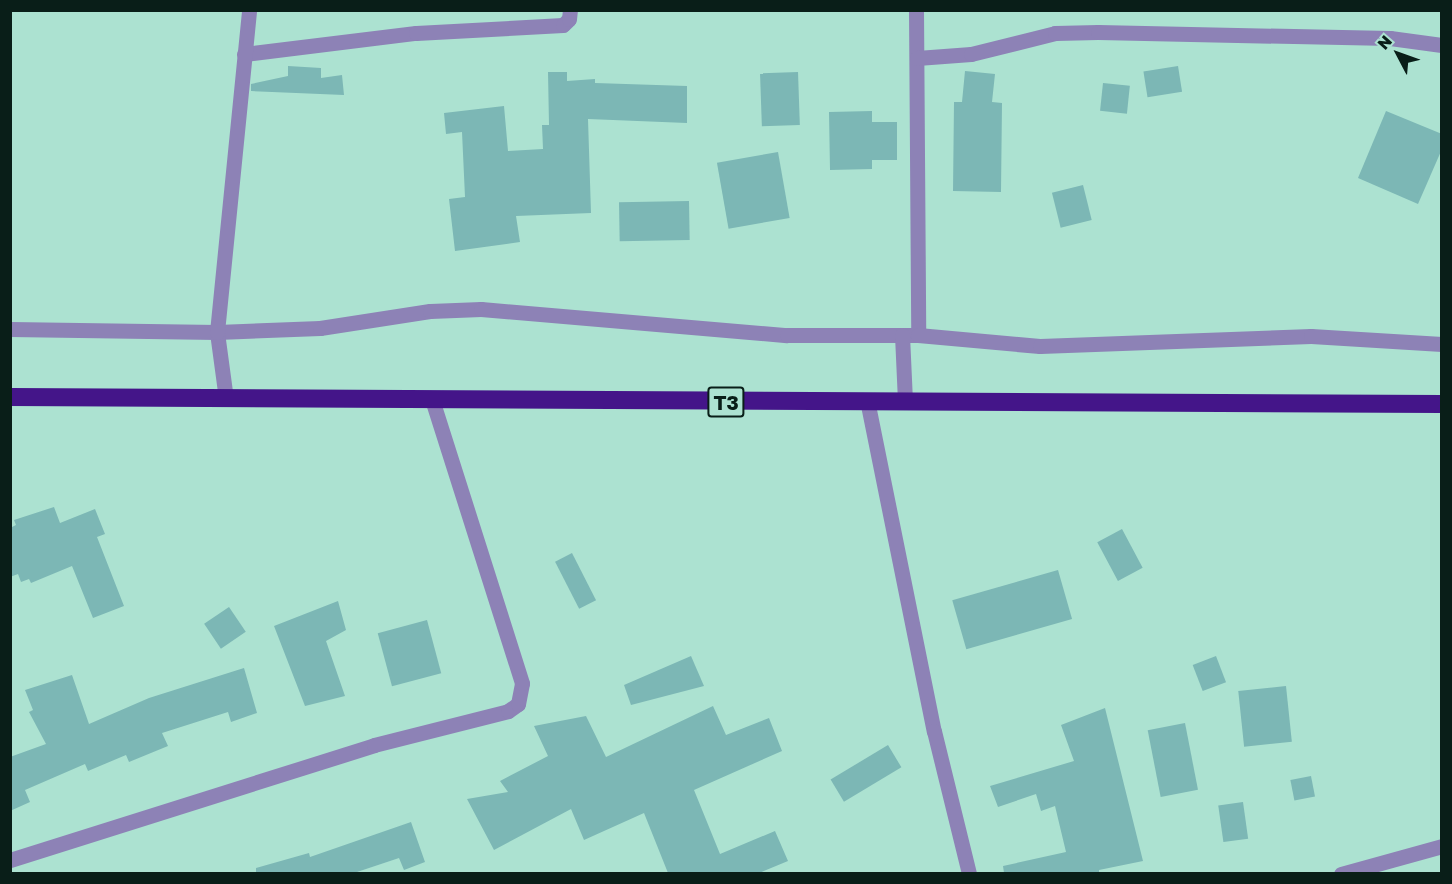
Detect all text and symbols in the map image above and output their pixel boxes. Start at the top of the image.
north arrow [1368,24,1428,84]
text: N [1373,31,1396,53]
road number: T3 [706,385,746,419]

